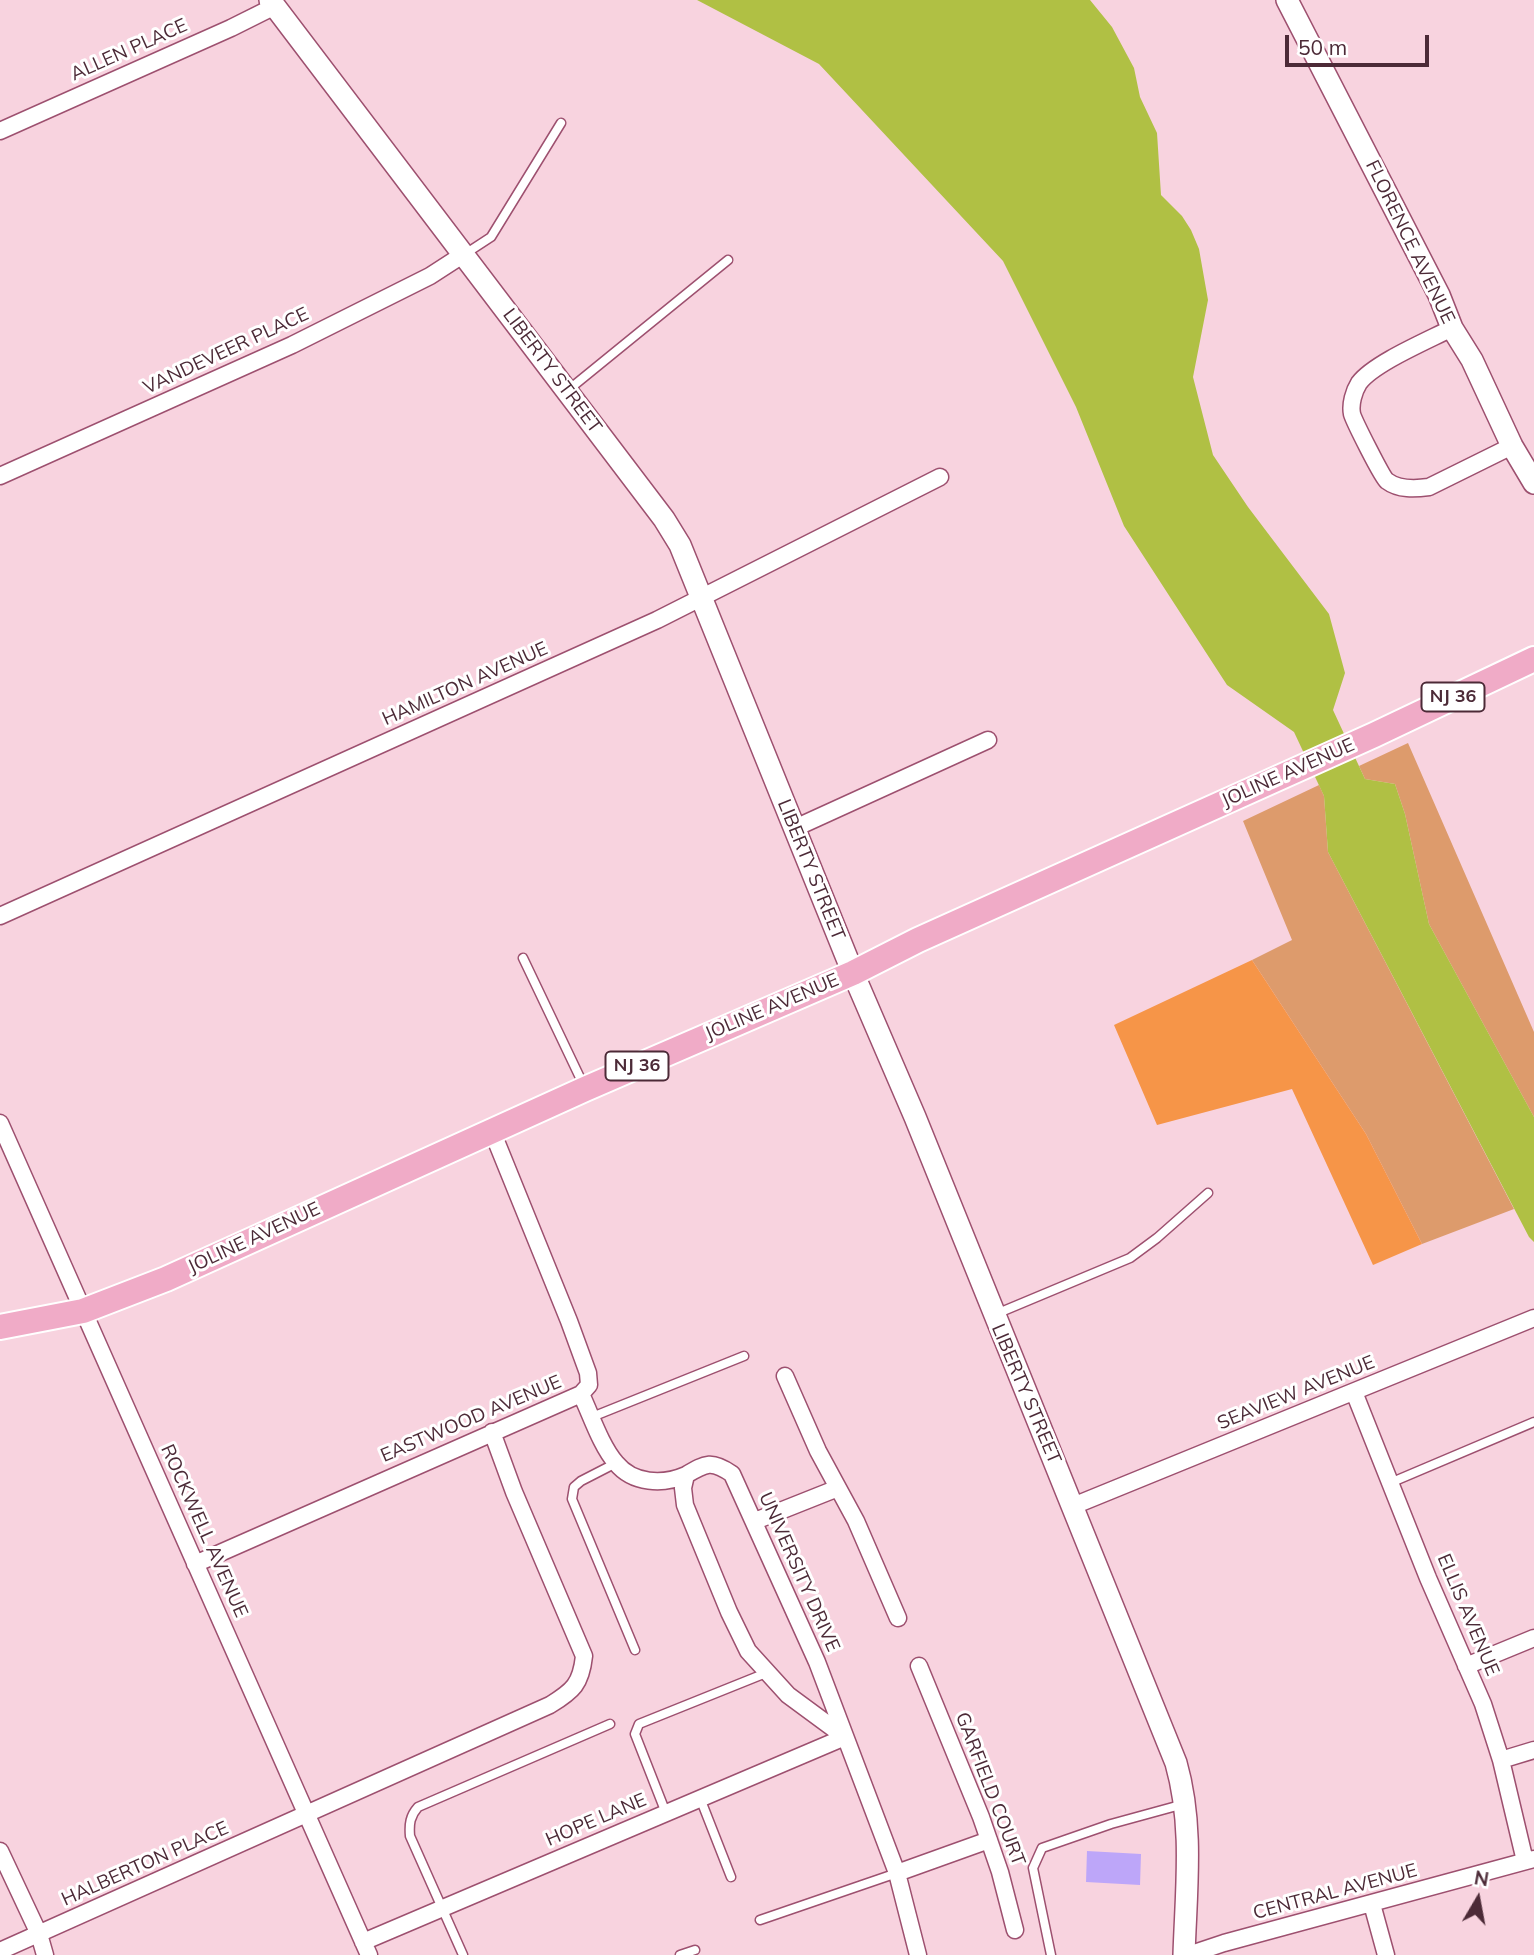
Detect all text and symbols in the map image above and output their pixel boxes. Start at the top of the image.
street label: ALLEN PLACE [67,14,191,86]
scale bar [1289,21,1432,65]
text: 50 m [1298,34,1347,60]
street label: FLORENCE AVENUE [1360,156,1460,328]
street label: VANDEVEER PLACE [140,303,312,399]
street label: LIBERTY STREET [498,304,606,438]
street label: HAMILTON AVENUE [379,637,551,731]
road number: NJ 36 [1422,682,1484,712]
street label: JOLINE AVENUE [1218,733,1358,813]
street label: LIBERTY STREET [772,796,850,944]
street label: JOLINE AVENUE [702,969,842,1045]
road number: NJ 36 [606,1051,668,1080]
street label: JOLINE AVENUE [184,1197,324,1279]
street label: LIBERTY STREET [986,1320,1066,1468]
street label: SEAVIEW AVENUE [1214,1351,1378,1435]
street label: EASTWOOD AVENUE [377,1371,565,1467]
street label: ROCKWELL AVENUE [156,1441,252,1621]
street label: UNIVERSITY DRIVE [754,1489,844,1655]
street label: ELLIS AVENUE [1432,1551,1504,1679]
street label: GARFIELD COURT [950,1709,1030,1869]
street label: HOPE LANE [542,1789,650,1851]
street label: HALBERTON PLACE [58,1817,232,1911]
street label: CENTRAL AVENUE [1251,1859,1419,1925]
north arrow [1443,1864,1513,1934]
text: N [1472,1865,1491,1891]

